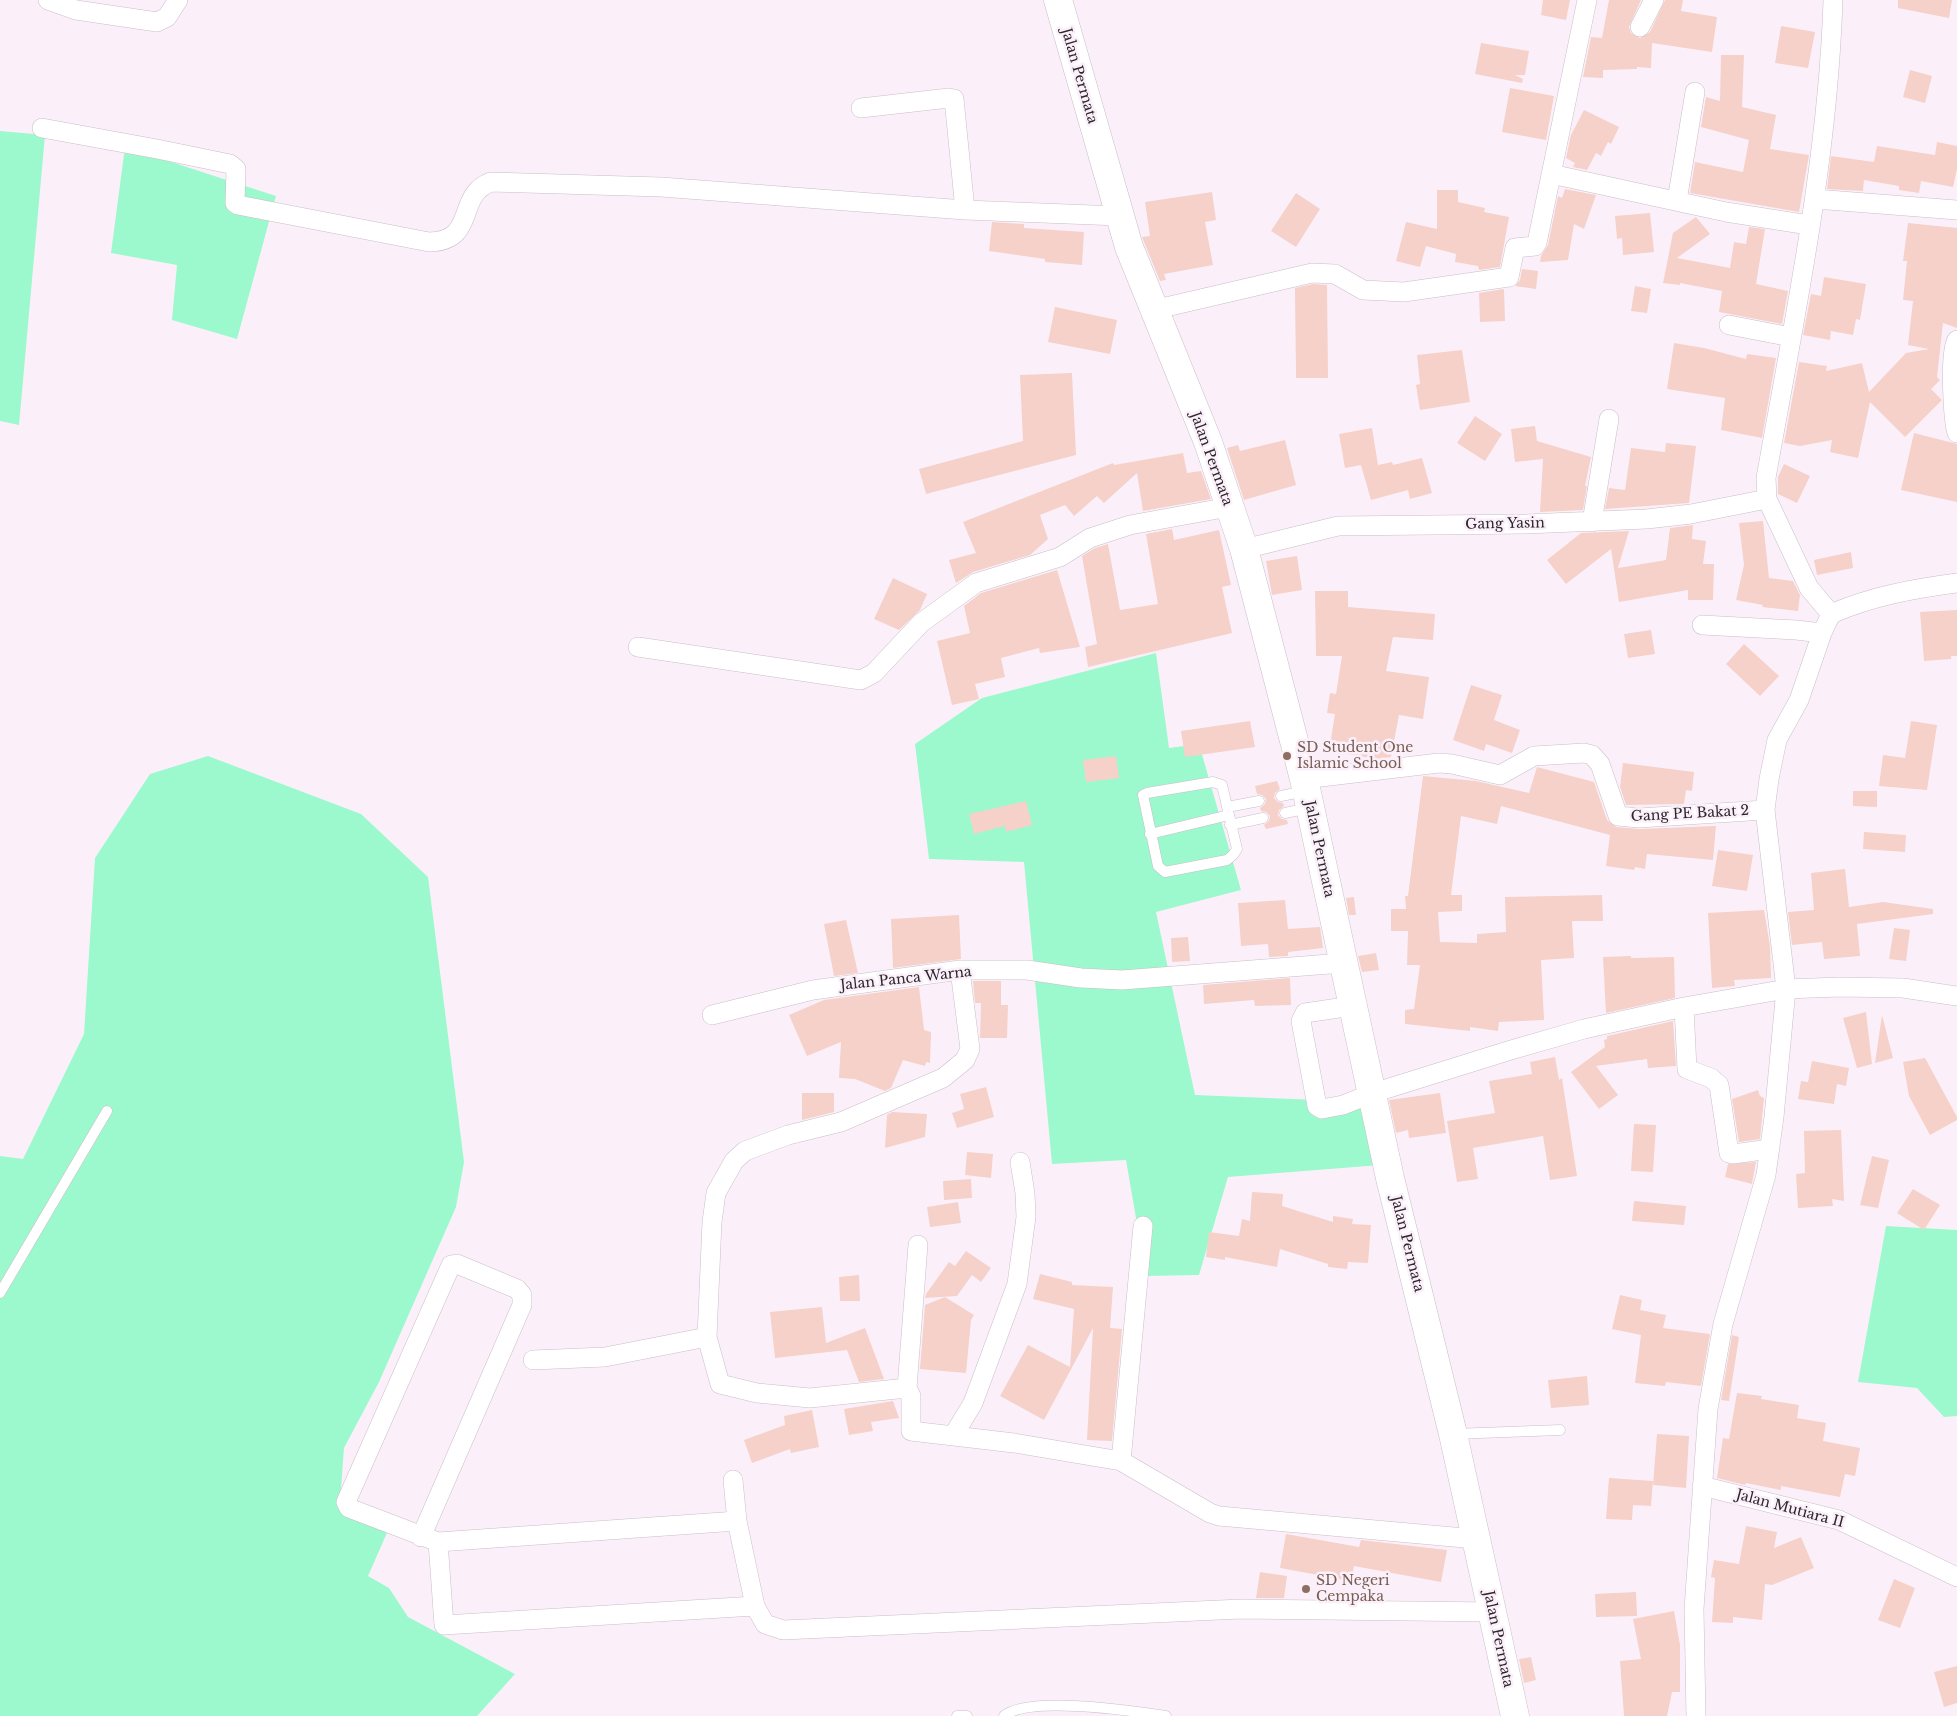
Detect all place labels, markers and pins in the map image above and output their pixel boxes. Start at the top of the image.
place label: SD Student One Islamic School [1297,740,1413,772]
marker: SD Student One Islamic School [1281,750,1293,762]
place label: SD Negeri Cempaka [1316,1573,1389,1605]
marker: SD Negeri Cempaka [1300,1583,1312,1595]

